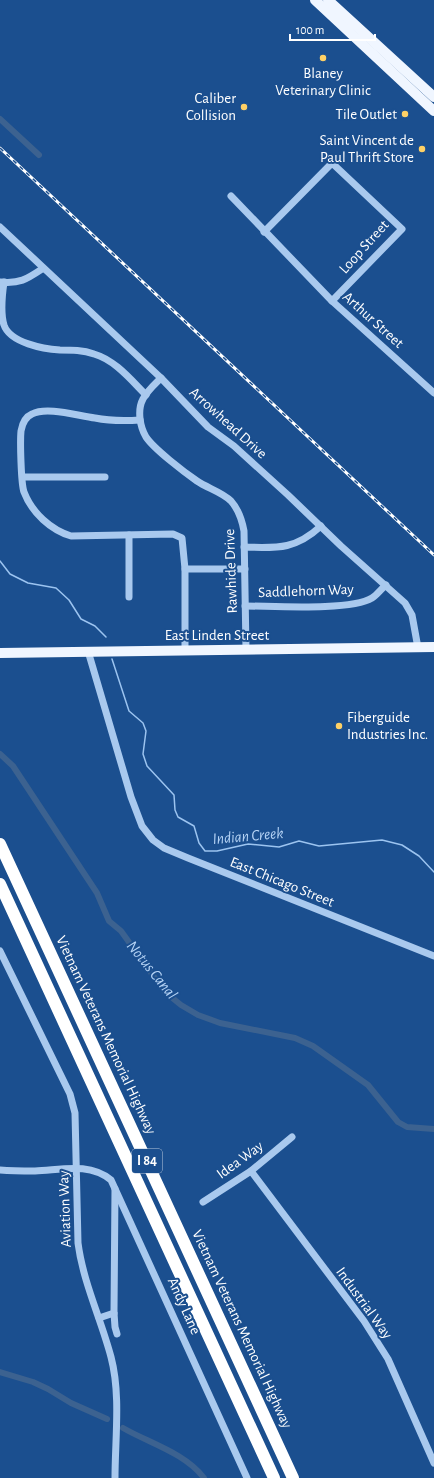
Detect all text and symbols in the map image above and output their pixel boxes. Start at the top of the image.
scale bar [290,16,375,42]
text: 100 m [296,24,324,36]
marker: Blaney Veterinary Clinic [318,53,328,63]
place label: Blaney Veterinary Clinic [275,66,371,98]
place label: Caliber Collision [186,91,236,123]
marker: Caliber Collision [239,102,249,112]
place label: Tile Outlet [336,107,397,122]
marker: Tile Outlet [400,109,410,119]
place label: Saint Vincent de Paul Thrift Store [319,133,414,165]
marker: Saint Vincent de Paul Thrift Store [417,144,427,154]
street label: Loop Street [336,217,392,277]
street label: Arthur Street [340,289,406,351]
street label: Arrowhead Drive [186,384,270,462]
street label: Rawhide Drive [222,528,240,614]
street label: Saddlehorn Way [258,582,355,600]
street label: East Linden Street [165,628,269,643]
place label: Fiberguide Industries Inc. [347,710,428,742]
marker: Fiberguide Industries Inc. [334,721,344,731]
water label: Indian Creek [212,825,284,847]
street label: East Chicago Street [228,854,336,910]
street label: Vietnam Veterans Memorial Highway [53,933,159,1137]
water label: Notus Canal [124,938,180,1002]
street label: Idea Way [214,1138,267,1182]
road number: I 84 [132,1149,162,1173]
street label: Aviation Way [56,1170,74,1248]
street label: Vietnam Veterans Memorial Highway [189,1227,295,1431]
street label: Industrial Way [333,1264,395,1342]
street label: Andy Lane [165,1275,203,1337]

